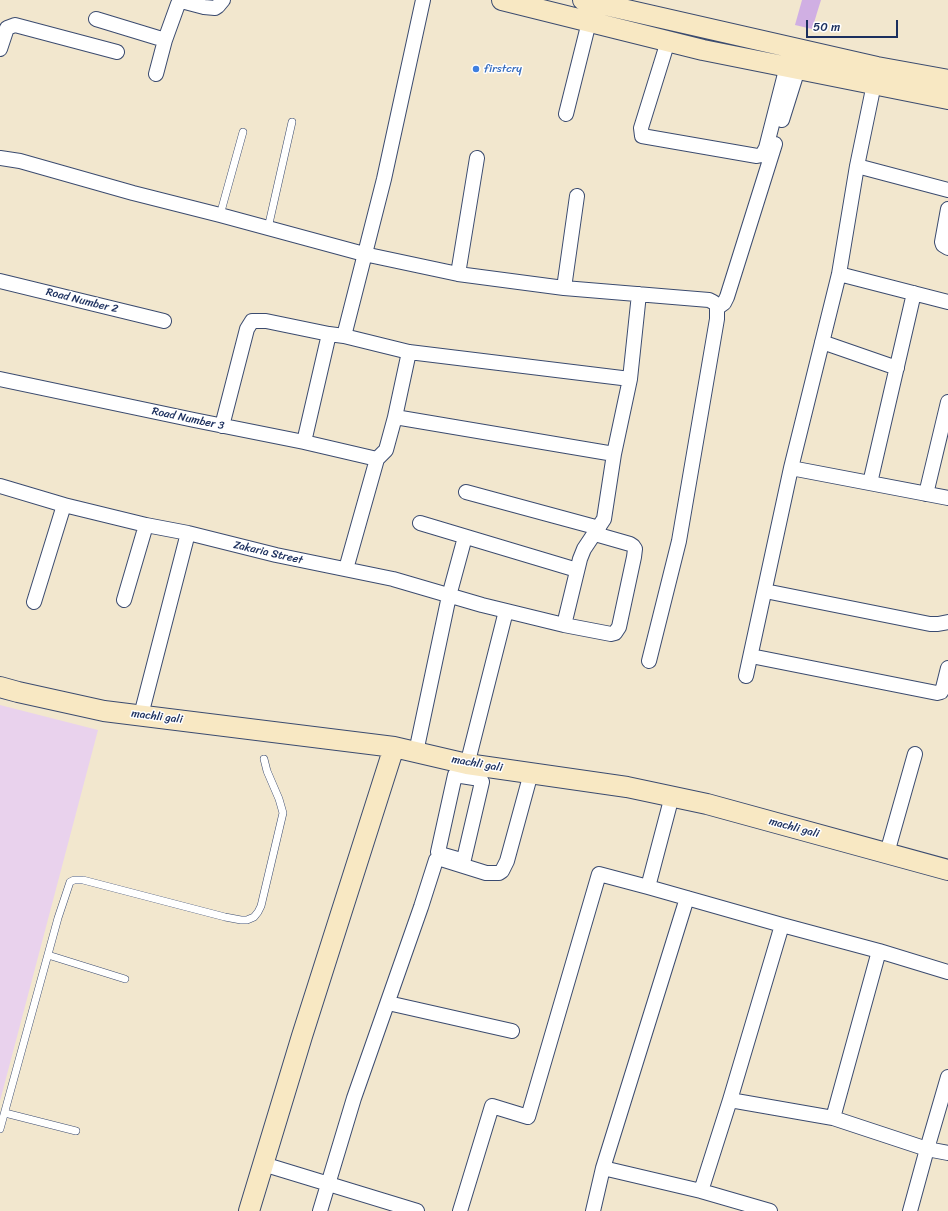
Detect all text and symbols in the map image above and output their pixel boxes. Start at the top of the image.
scale bar [808,12,900,38]
text: 50 m [813,16,840,38]
place label: firstcry [484,62,522,76]
marker: firstcry [471,64,481,74]
street label: Road Number 2 [45,286,119,316]
street label: Road Number 3 [151,405,225,433]
street label: Zakaria Street [232,539,304,567]
street label: machli gali [131,707,183,727]
street label: machli gali [450,753,504,775]
street label: machli gali [767,815,821,841]

